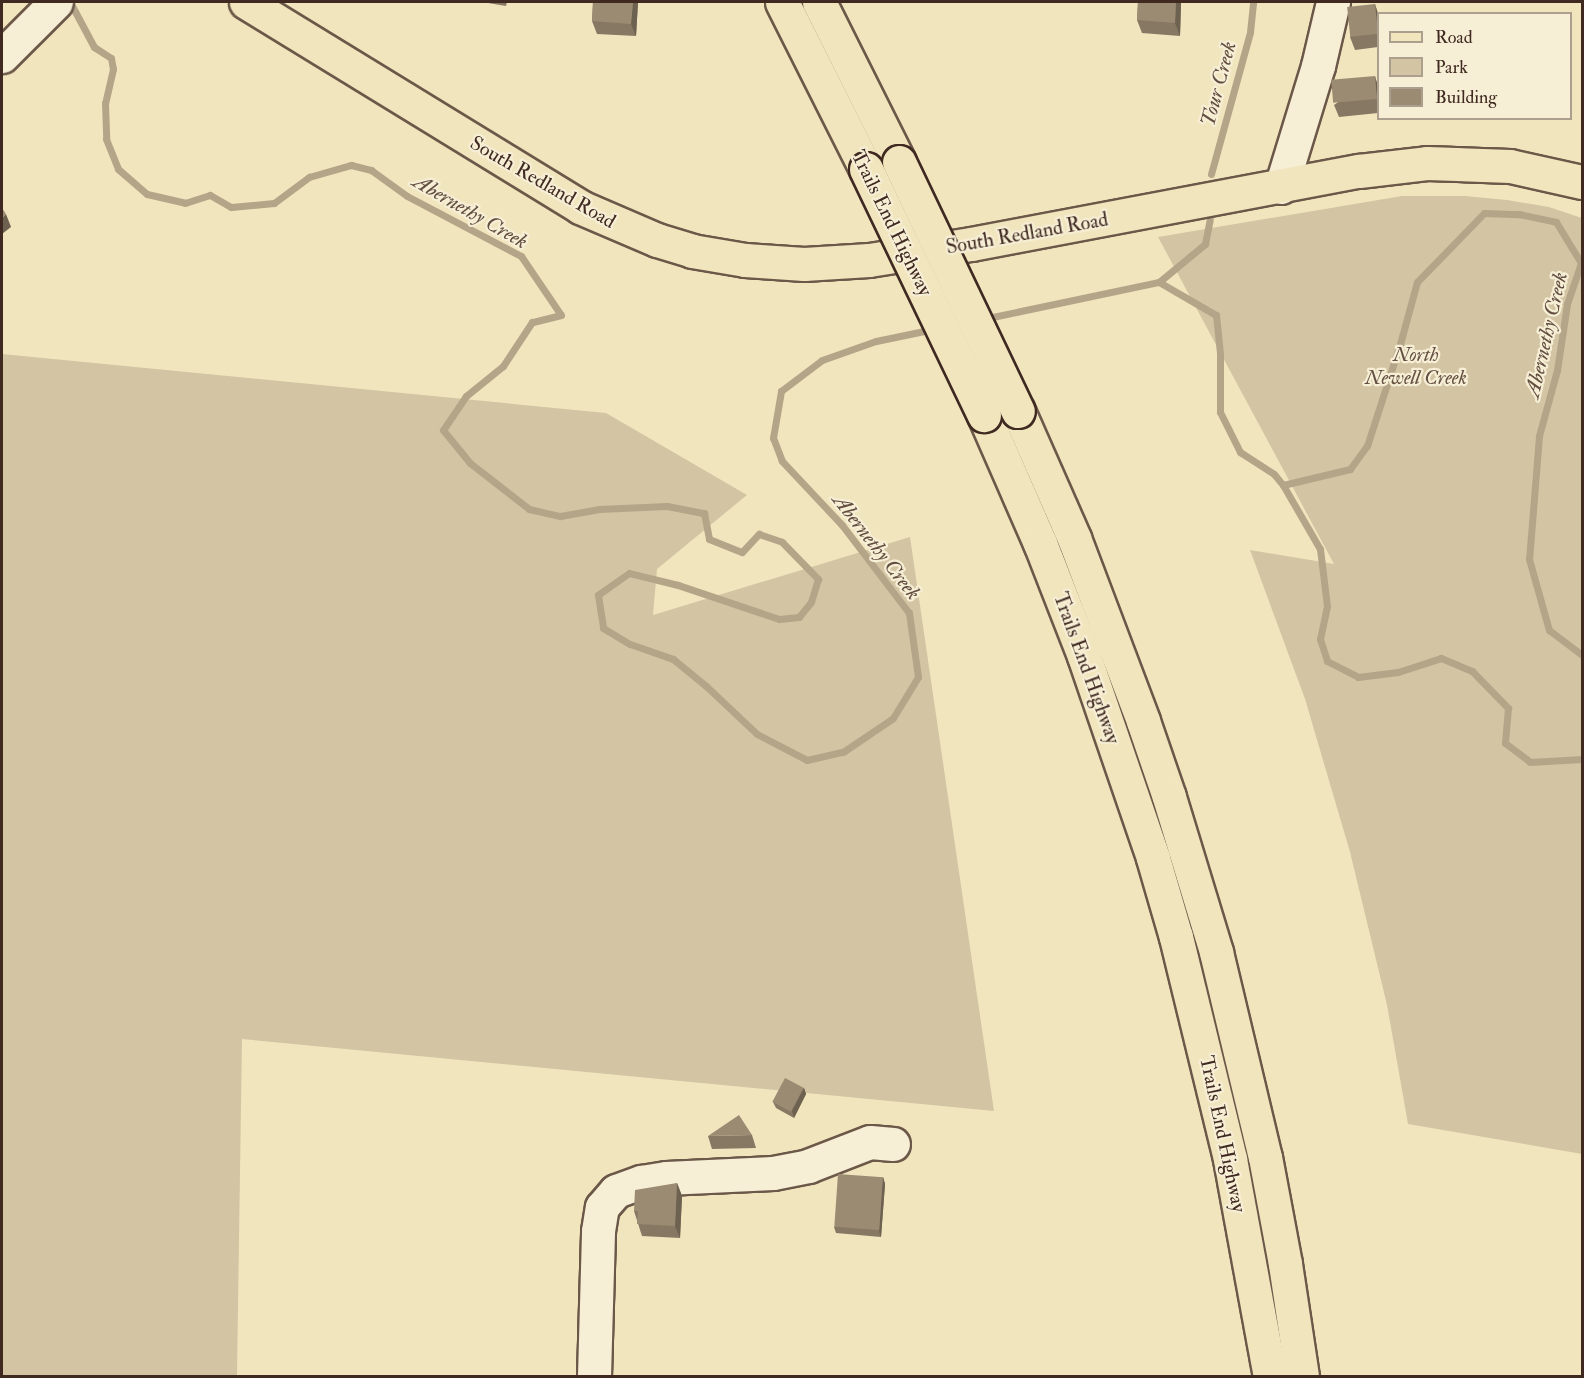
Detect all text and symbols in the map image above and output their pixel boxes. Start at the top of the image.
legend [1377,12,1572,120]
text: Road [1435,26,1473,49]
water label: Tour Creek [1196,39,1242,129]
text: Park [1435,56,1468,79]
text: Building [1435,86,1497,109]
street label: South Redland Road [466,131,620,233]
street label: Trails End Highway [846,146,938,300]
water label: Abernethy Creek [408,169,532,255]
street label: South Redland Road [944,207,1110,259]
water label: Abernethy Creek [1520,270,1574,400]
park label: North Newell Creek [1365,342,1467,389]
water label: Abernethy Creek [827,489,925,605]
street label: Trails End Highway [1048,589,1126,747]
street label: Trails End Highway [1195,1054,1251,1214]

